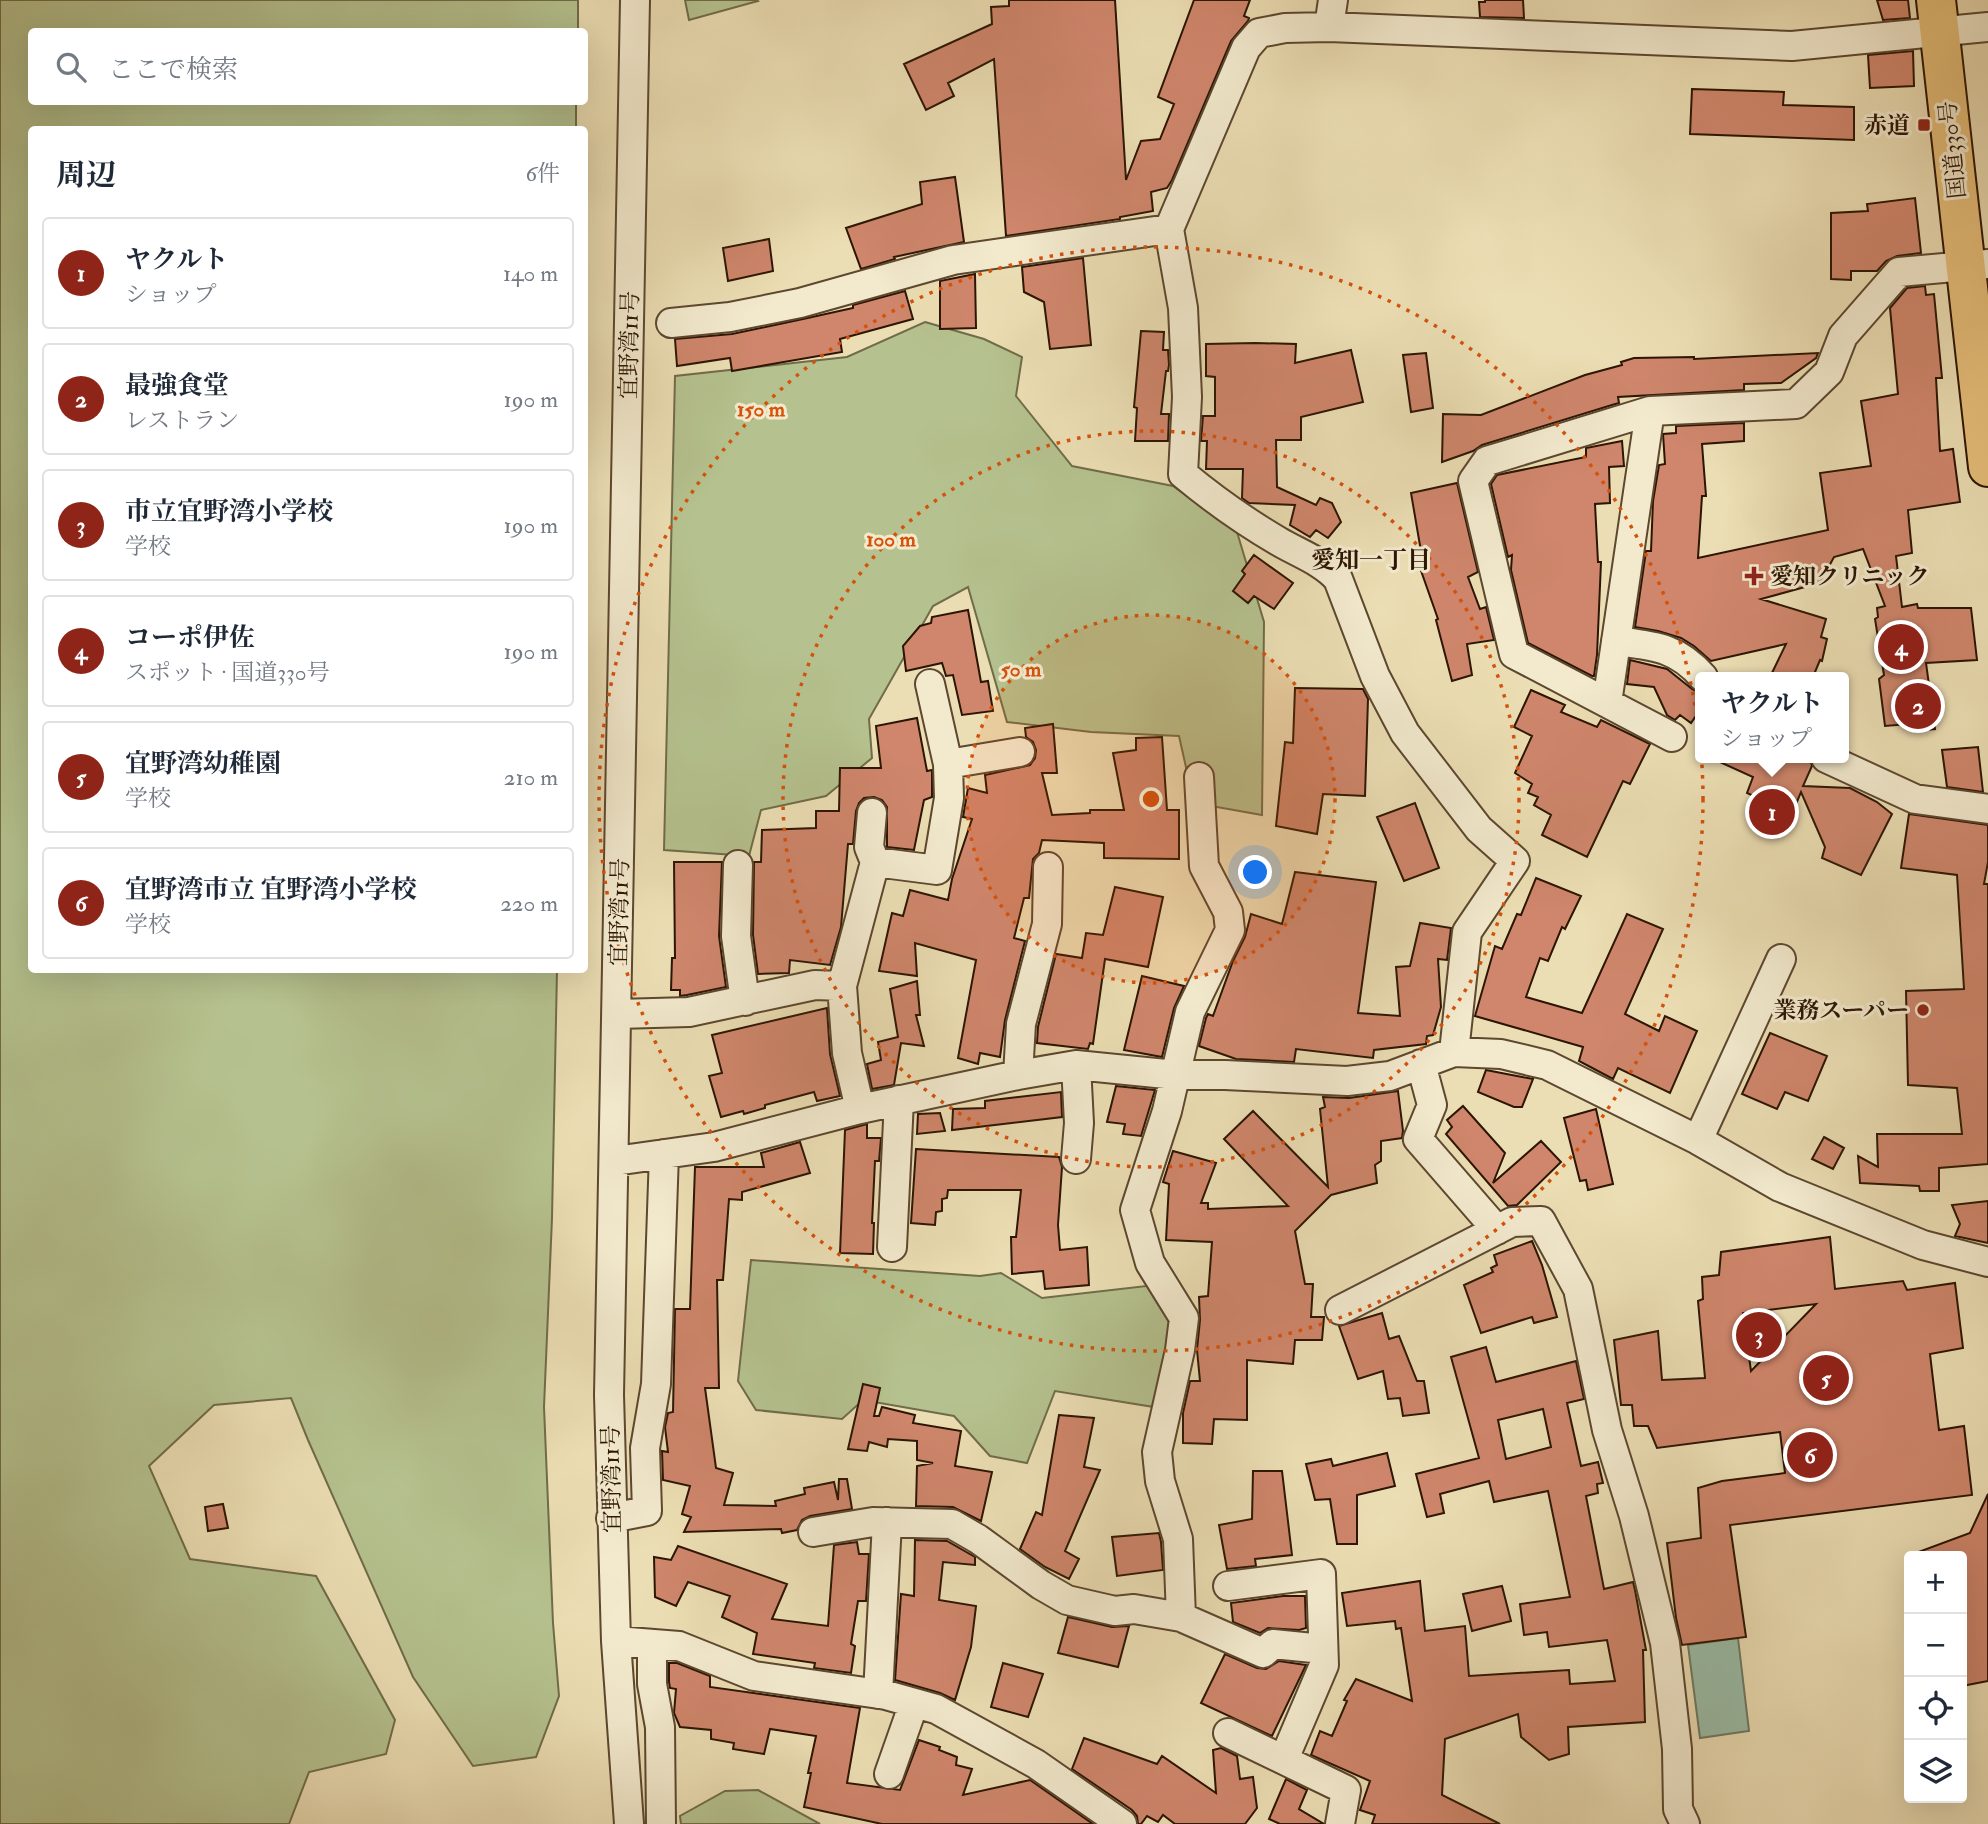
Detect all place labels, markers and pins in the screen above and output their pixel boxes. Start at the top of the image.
place label: 赤道 [1864,111,1910,140]
marker: 赤道 [1916,117,1932,133]
place label: 愛知クリニック [1770,562,1930,591]
marker: 愛知クリニック [1744,566,1764,586]
pin: 4 [1878,621,1924,673]
pin: 2 [1895,680,1941,732]
pin: 1 [1749,786,1795,838]
centre of rings [1139,787,1163,811]
place label: 業務スーパー [1773,996,1909,1025]
marker: 業務スーパー [1915,1002,1931,1018]
pin: 3 [1736,1309,1782,1361]
pin: 5 [1803,1352,1849,1404]
pin: 6 [1787,1429,1833,1481]

